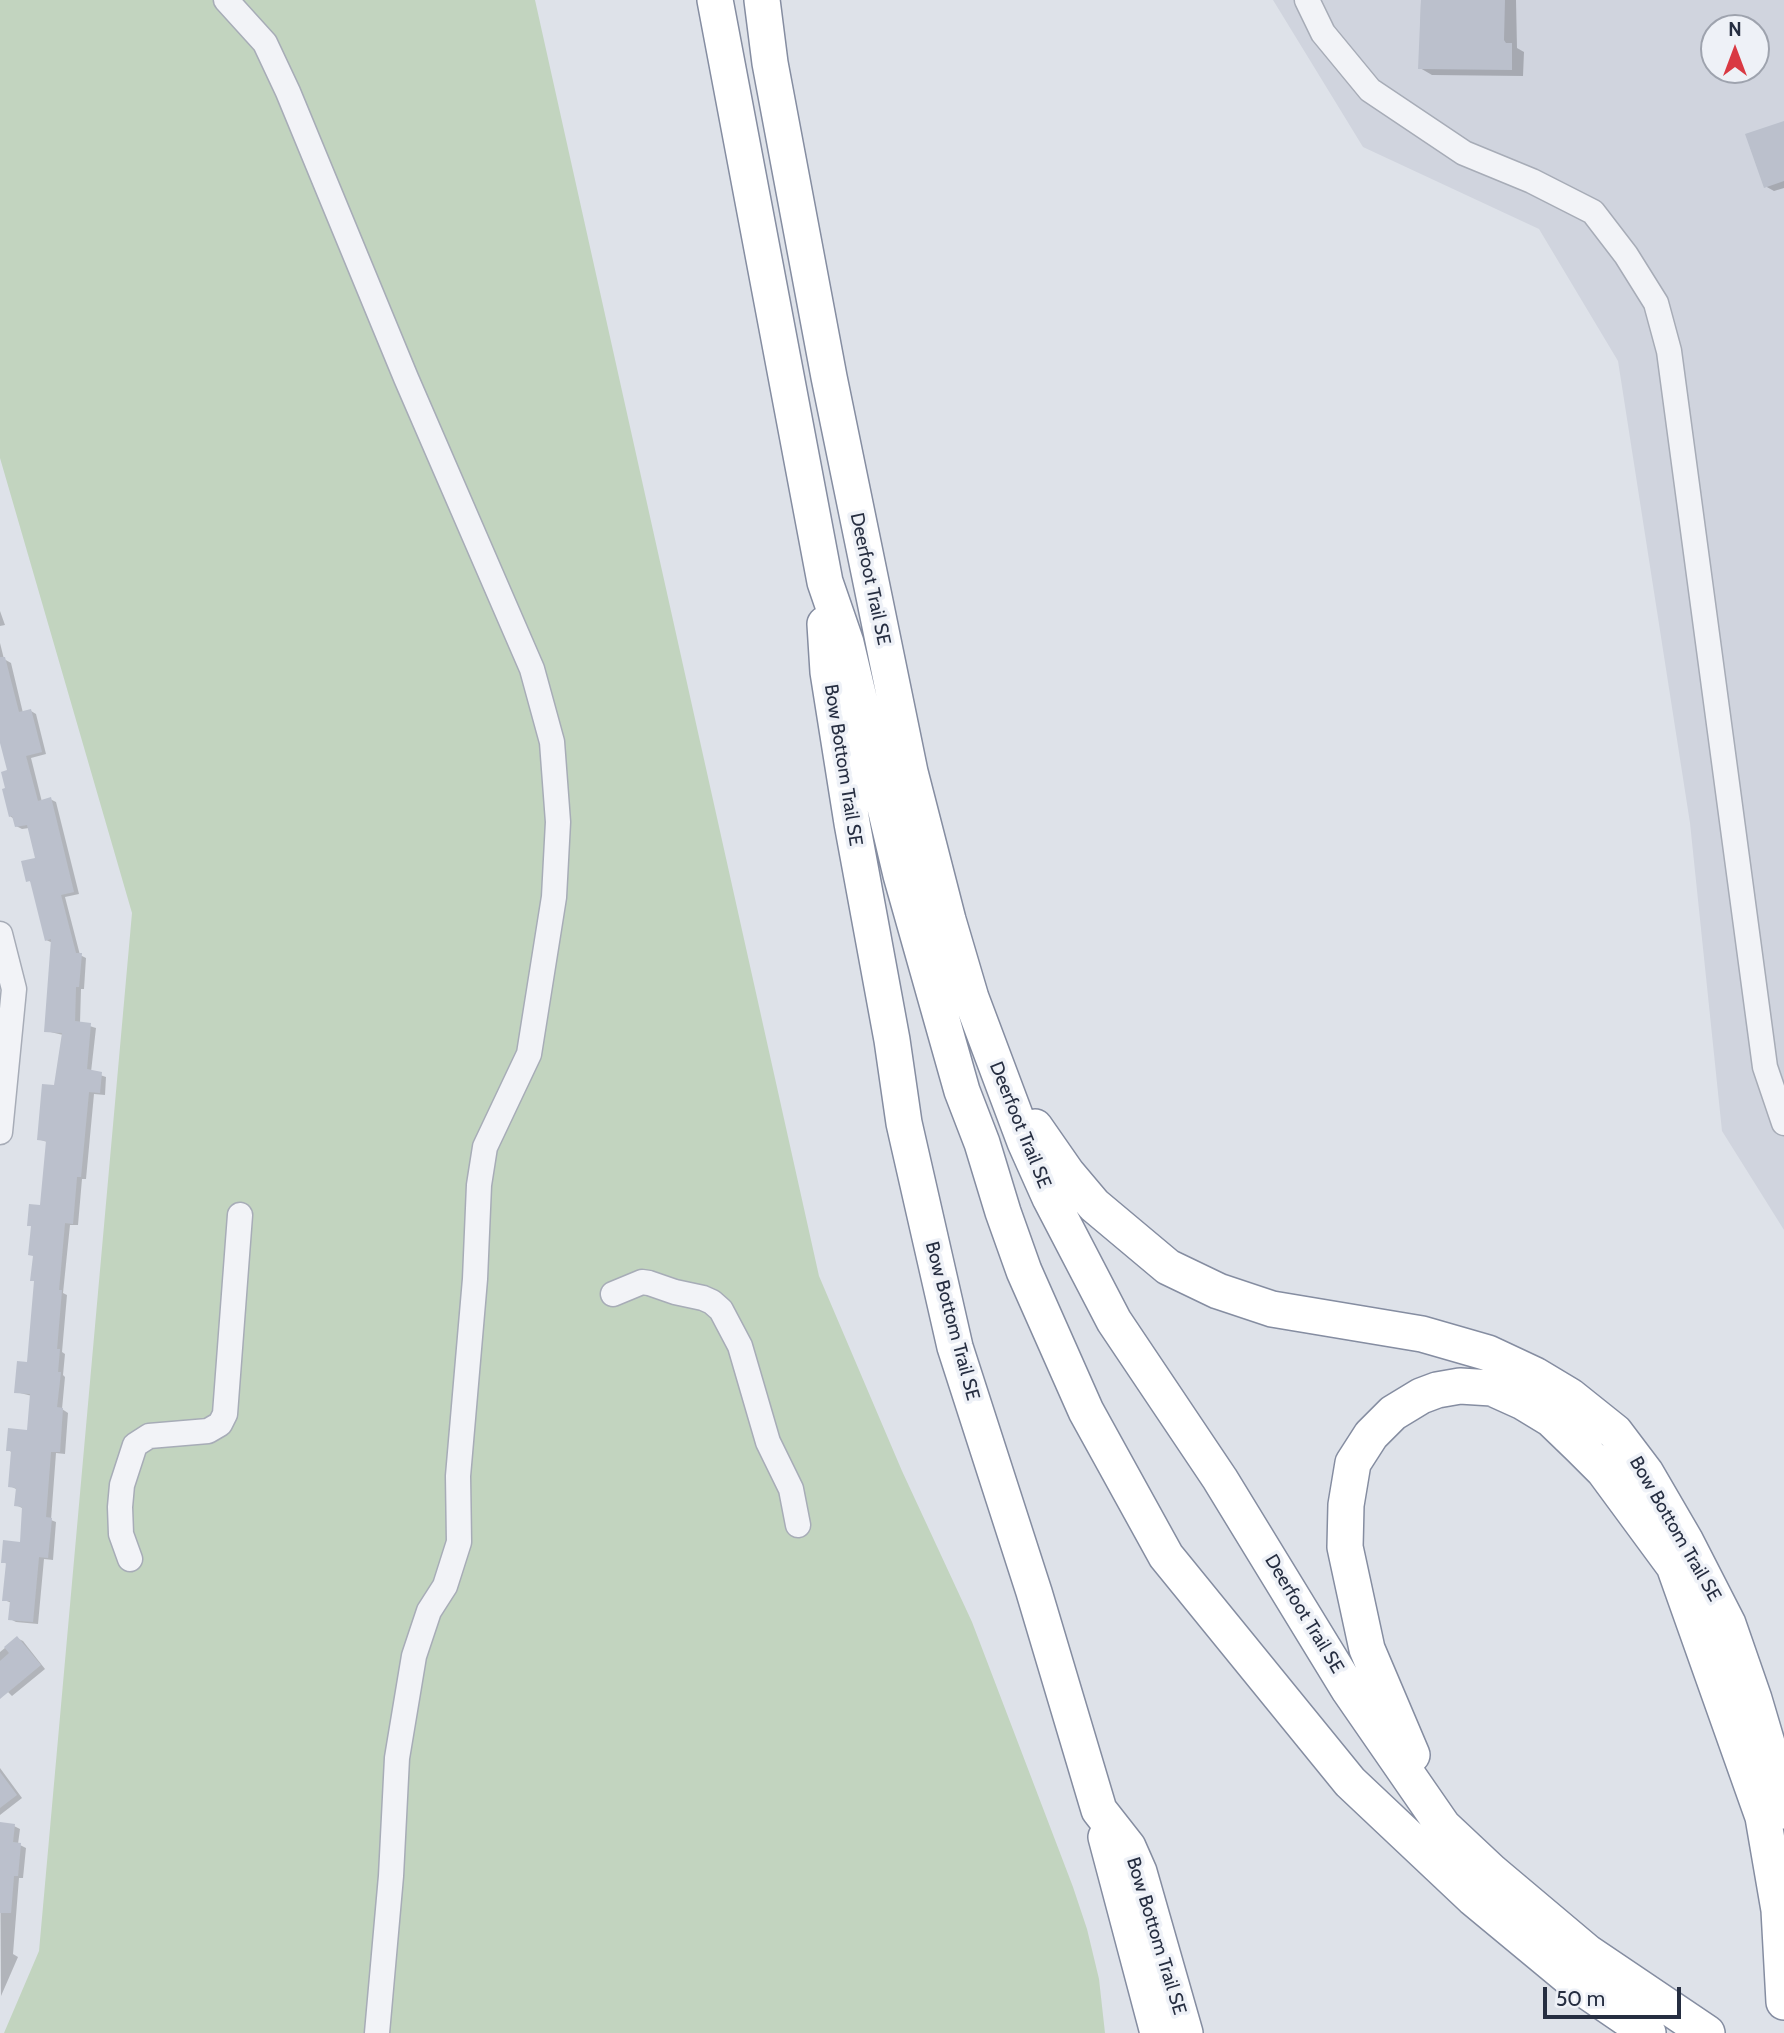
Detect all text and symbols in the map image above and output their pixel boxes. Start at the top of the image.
north arrow [1700,14,1770,84]
text: N [1728,18,1742,41]
street label: Deerfoot Trail SE [845,511,895,647]
street label: Bow Bottom Trail SE [819,683,867,847]
street label: Deerfoot Trail SE [984,1058,1056,1192]
street label: Bow Bottom Trail SE [920,1239,984,1403]
street label: Bow Bottom Trail SE [1624,1453,1726,1605]
street label: Deerfoot Trail SE [1260,1550,1348,1678]
street label: Bow Bottom Trail SE [1121,1855,1191,2017]
scale bar [1546,1974,1684,2018]
text: 50 m [1556,1986,1605,2011]

